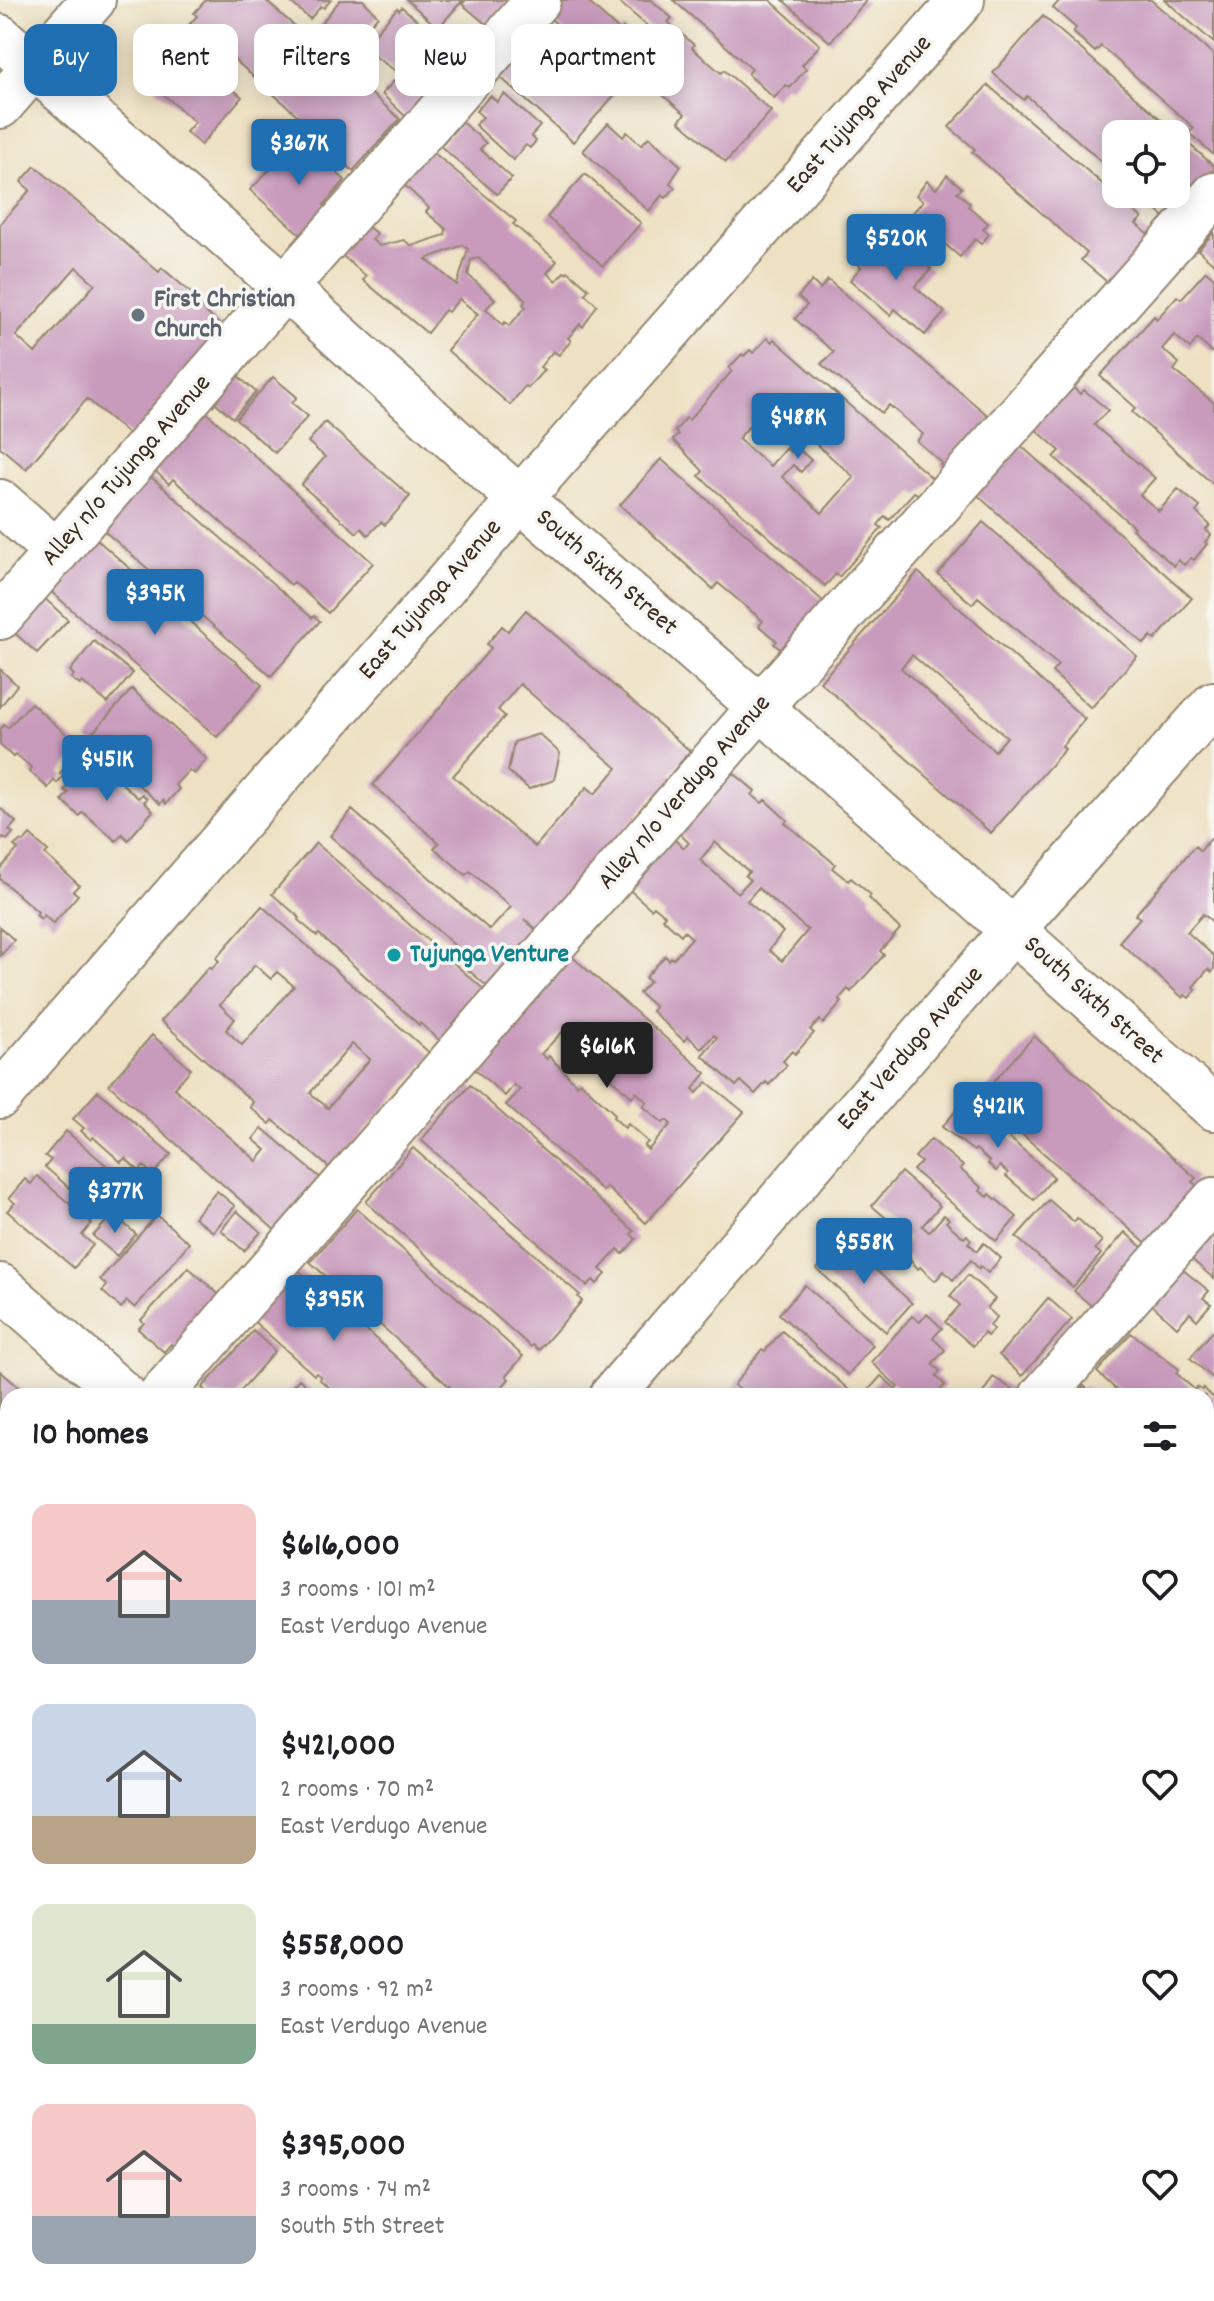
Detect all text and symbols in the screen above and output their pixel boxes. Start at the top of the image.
chip: Buy [24,24,117,96]
chip: Rent [133,24,238,96]
chip: Filters [254,24,379,96]
chip: New [395,24,495,96]
chip: Apartment [511,24,684,96]
street label: East Tujunga Avenue [778,27,942,203]
pin: $367K [243,119,355,187]
map controls [1102,120,1190,208]
button: locate [1102,120,1190,208]
text: $367K [269,126,329,163]
pin: $520K [840,214,952,282]
text: $520K [865,221,927,258]
place label: First Christian Church [154,282,295,349]
marker: First Christian Church [129,306,147,324]
street label: Alley n/o Tujunga Avenue [33,367,221,575]
pin: $488K [742,393,854,461]
text: $488K [770,400,826,437]
street label: South Sixth Street [527,501,686,646]
street label: East Tujunga Avenue [351,511,511,689]
pin: $395K [99,569,211,637]
text: $395K [125,576,185,613]
street label: Alley n/o Verdugo Avenue [590,687,780,899]
pin: $451K [51,735,163,803]
text: $451K [80,742,134,779]
street label: South Sixth Street [1014,928,1172,1075]
place label: Tujunga Venture [410,937,569,974]
marker: Tujunga Venture [385,946,403,964]
street label: East Verdugo Avenue [829,959,993,1139]
pin: $616K [551,1022,663,1090]
text: $616K [579,1029,635,1066]
pin: $421K [942,1082,1054,1150]
text: $421K [971,1089,1025,1126]
pin: $377K [59,1167,171,1235]
text: $377K [87,1174,143,1211]
pin: $558K [808,1218,920,1286]
text: $558K [834,1225,894,1262]
pin: $395K [278,1275,390,1343]
text: $395K [304,1282,364,1319]
text: 10 homes [32,1412,149,1461]
icon: filters [1138,1414,1182,1458]
text: $616,000 [280,1523,400,1572]
icon: home [96,1536,192,1632]
icon: heart [1138,1562,1182,1606]
text: 3 rooms · 101 m² [280,1572,436,1609]
text: East Verdugo Avenue [280,1609,488,1646]
text: $421,000 [280,1723,396,1772]
icon: home [96,1736,192,1832]
icon: heart [1138,1762,1182,1806]
text: 2 rooms · 70 m² [280,1772,434,1809]
text: East Verdugo Avenue [280,1809,488,1846]
text: $558,000 [280,1923,404,1972]
icon: home [96,1936,192,2032]
icon: heart [1138,1962,1182,2006]
text: 3 rooms · 92 m² [280,1972,434,2009]
text: East Verdugo Avenue [280,2009,488,2046]
text: $395,000 [280,2123,406,2172]
icon: home [96,2136,192,2232]
icon: heart [1138,2162,1182,2206]
text: 3 rooms · 74 m² [280,2172,431,2209]
text: South 5th Street [280,2209,444,2246]

